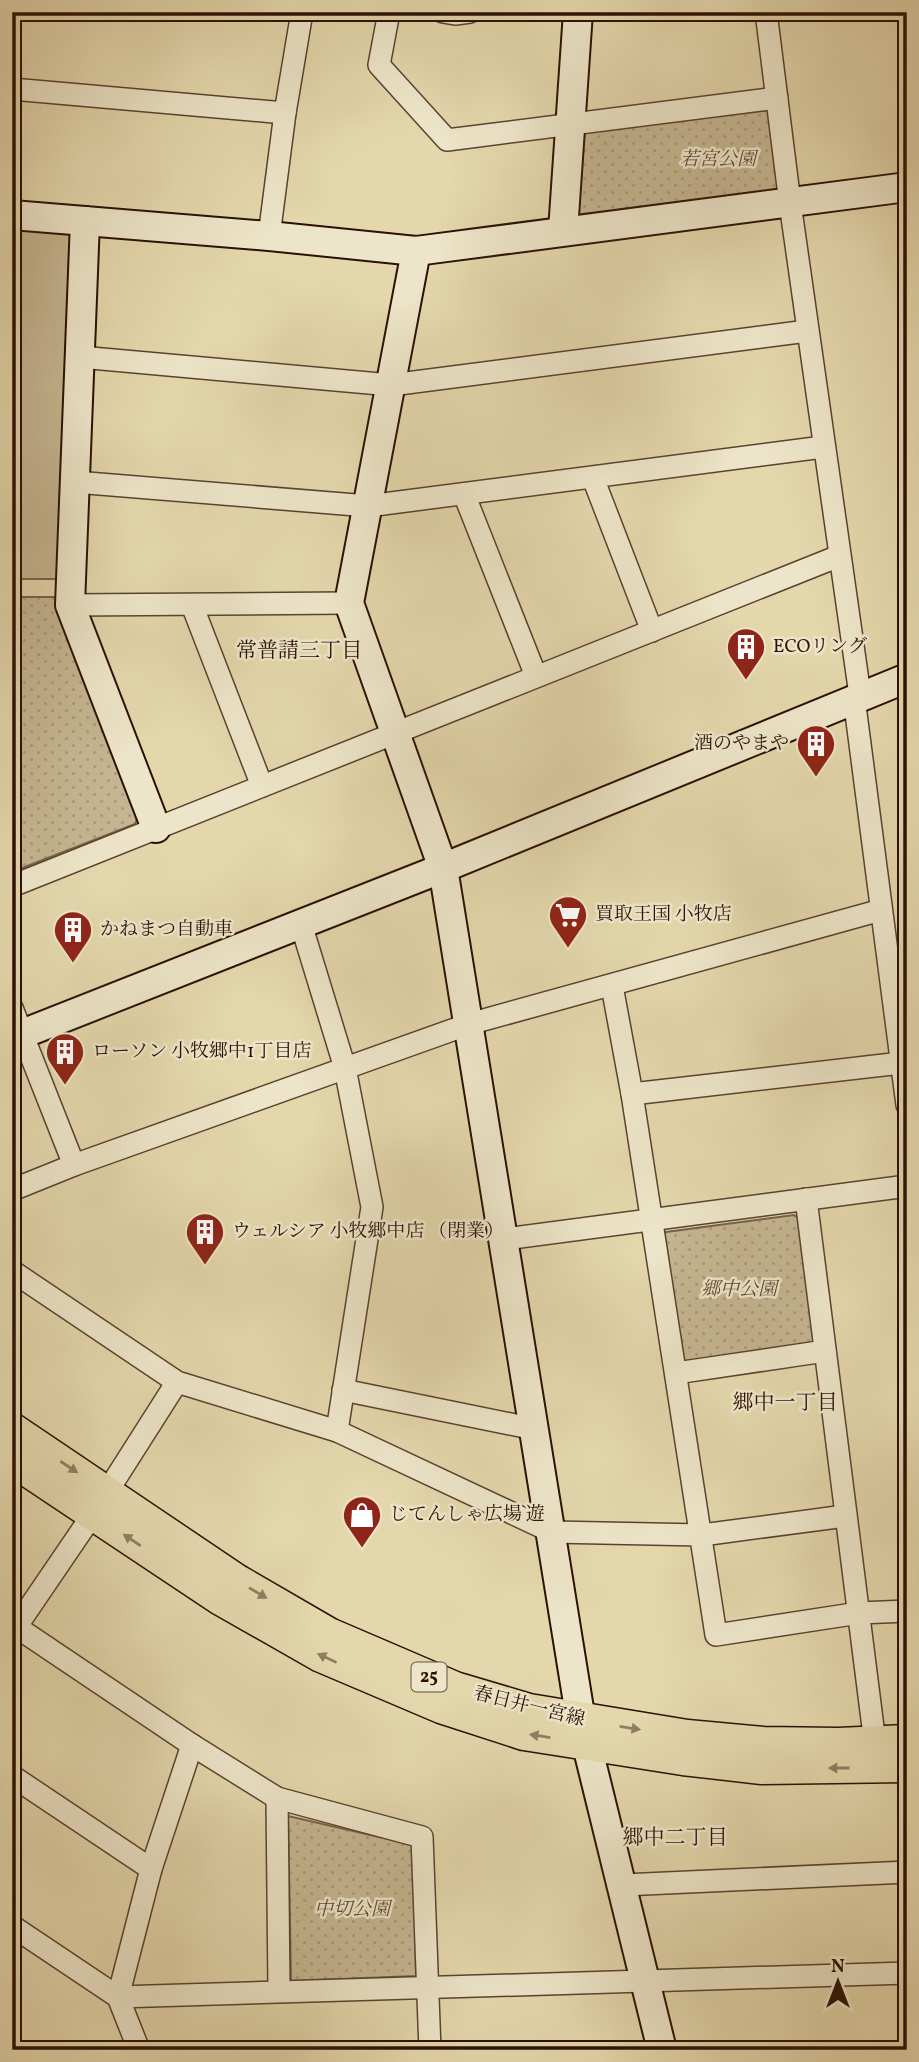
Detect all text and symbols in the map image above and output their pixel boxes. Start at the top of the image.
park label: 若宮公園 [680,147,759,173]
building icon: ECOリング [725,626,767,681]
place label: ECOリング [773,634,867,660]
district label: 常普請三丁目 [236,637,362,666]
building icon: 酒のやまや [795,723,837,778]
place label: 酒のやまや [694,731,789,757]
supermarket icon: 買取王国 小牧店 [547,894,589,949]
place label: 買取王国 小牧店 [595,902,732,928]
building icon: かねまつ自動車 [52,909,94,964]
place label: かねまつ自動車 [100,917,233,943]
building icon: ローソン 小牧郷中1丁目店 [44,1031,86,1086]
place label: ローソン 小牧郷中1丁目店 [92,1039,311,1065]
building icon: ウェルシア 小牧郷中店 （閉業） [184,1211,226,1266]
place label: ウェルシア 小牧郷中店 （閉業） [232,1219,504,1245]
park label: 郷中公園 [701,1277,780,1303]
district label: 郷中一丁目 [733,1389,838,1418]
one-way arrow [60,1460,78,1474]
shop icon: じてんしゃ広場 遊 [341,1494,383,1549]
place label: じてんしゃ広場 遊 [389,1502,545,1528]
one-way arrow [123,1534,142,1547]
one-way arrow [249,1587,268,1599]
one-way arrow [317,1652,337,1664]
road number: 25 [412,1662,446,1692]
street label: 春日井一宮線 [471,1681,587,1733]
one-way arrow [619,1723,641,1734]
one-way arrow [529,1731,551,1742]
one-way arrow [827,1762,849,1774]
district label: 郷中二丁目 [623,1824,728,1853]
park label: 中切公園 [314,1897,393,1923]
north arrow [804,1946,874,2016]
text: N [831,1954,845,1980]

